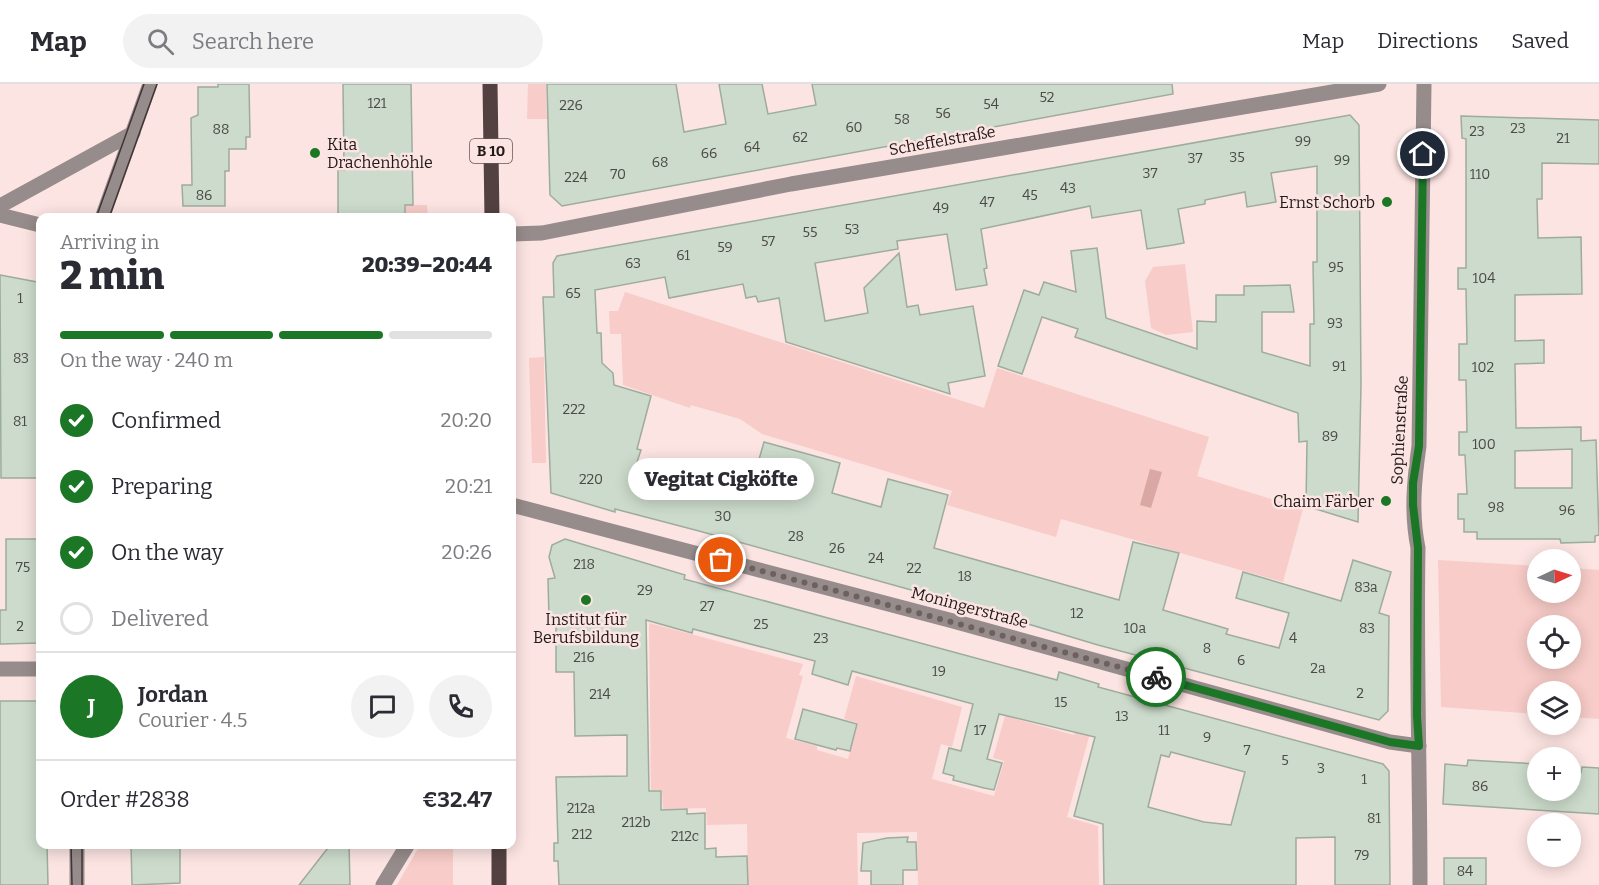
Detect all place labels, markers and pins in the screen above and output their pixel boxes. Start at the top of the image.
pin [1397,128,1448,179]
place label: Kita Drachenhöhle [327,135,433,172]
marker: Kita Drachenhöhle [308,146,322,160]
place label: Ernst Schorb [1279,193,1375,212]
marker: Ernst Schorb [1380,195,1394,209]
callout: Vegitat Cigköfte [628,458,814,500]
place label: Chaim Färber [1273,492,1374,511]
marker: Chaim Färber [1379,494,1393,508]
pin [695,534,746,585]
marker: Institut für Berufsbildung [579,593,593,607]
place label: Institut für Berufsbildung [533,610,639,647]

